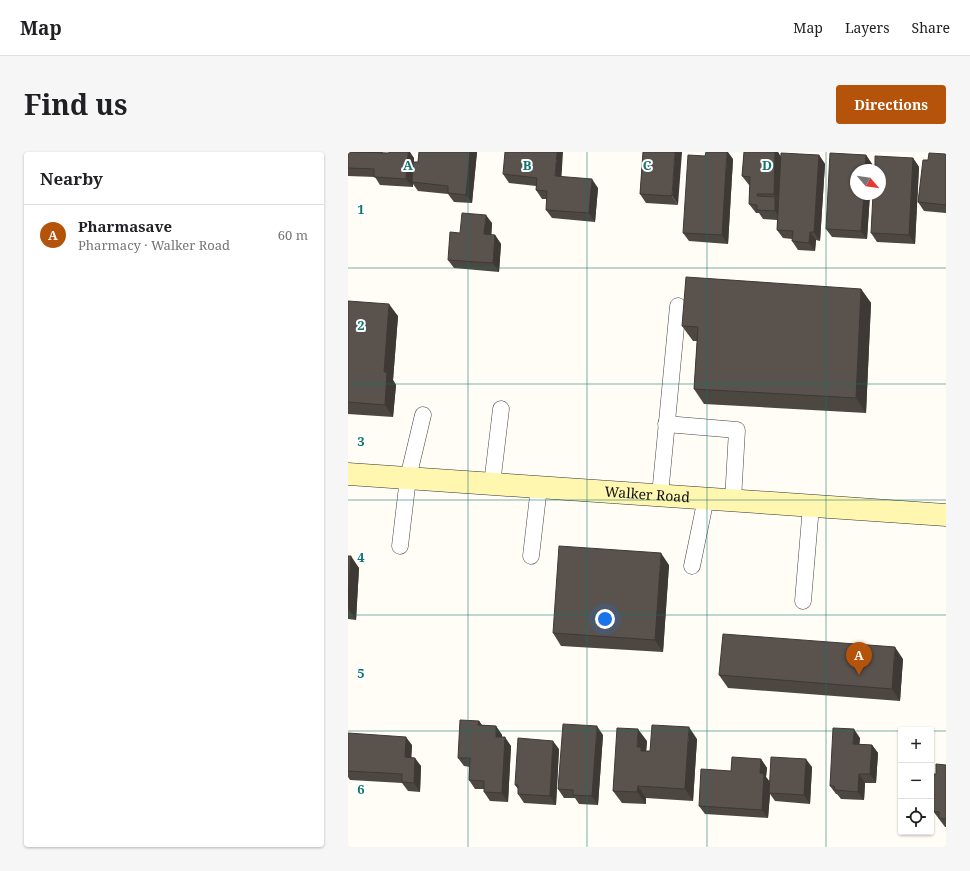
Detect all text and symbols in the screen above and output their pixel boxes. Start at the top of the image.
text: Map [20,15,62,41]
text: Map [793,18,823,37]
text: Layers [845,18,890,37]
text: Share [912,18,950,37]
text: Find us [24,85,128,123]
button: Directions [836,85,946,124]
text: A [403,156,413,174]
text: B [523,156,532,174]
text: C [643,156,652,174]
text: D [762,156,772,174]
north arrow [850,164,886,200]
text: Nearby [40,167,103,190]
text: 1 [357,200,365,218]
text: Pharmasave [78,216,172,236]
text: A [48,226,58,244]
text: 60 m [278,226,308,244]
text: Pharmacy · Walker Road [78,236,230,254]
text: 2 [357,316,365,334]
text: 3 [357,432,365,450]
street label: Walker Road [604,482,691,506]
text: 4 [357,548,365,566]
your location [595,609,615,629]
pin: A [846,642,872,675]
text: 5 [357,664,365,682]
map controls [898,727,934,835]
button: + [898,727,934,763]
button: − [898,763,934,799]
text: 6 [357,780,365,798]
button: locate [898,799,934,835]

